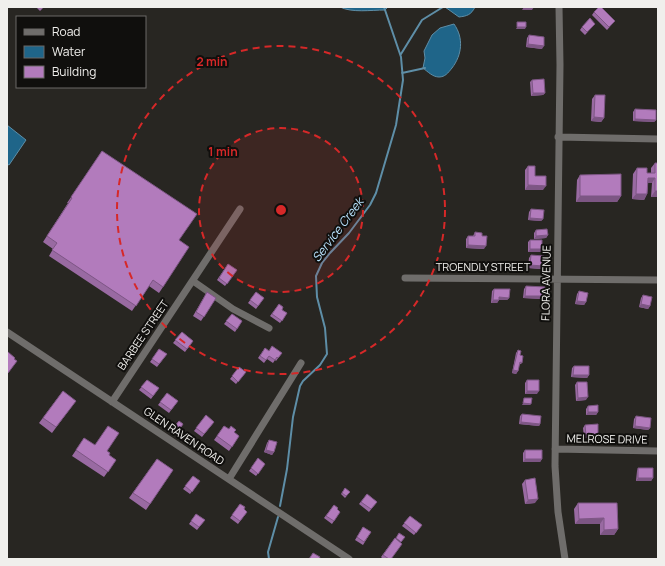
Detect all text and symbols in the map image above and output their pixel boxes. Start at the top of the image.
legend [16,16,146,88]
text: Road [52,23,80,40]
text: Water [52,43,86,60]
text: 2 min [196,53,228,70]
text: Building [52,63,96,80]
text: 1 min [208,143,238,160]
water label: Service Creek [308,192,369,265]
centre of rings [274,203,288,217]
street label: FLORA AVENUE [537,245,554,321]
street label: TROENDLY STREET [436,259,531,274]
street label: BARBEE STREET [114,296,172,373]
street label: GLEN RAVEN ROAD [141,403,228,468]
street label: MELROSE DRIVE [566,430,648,447]

